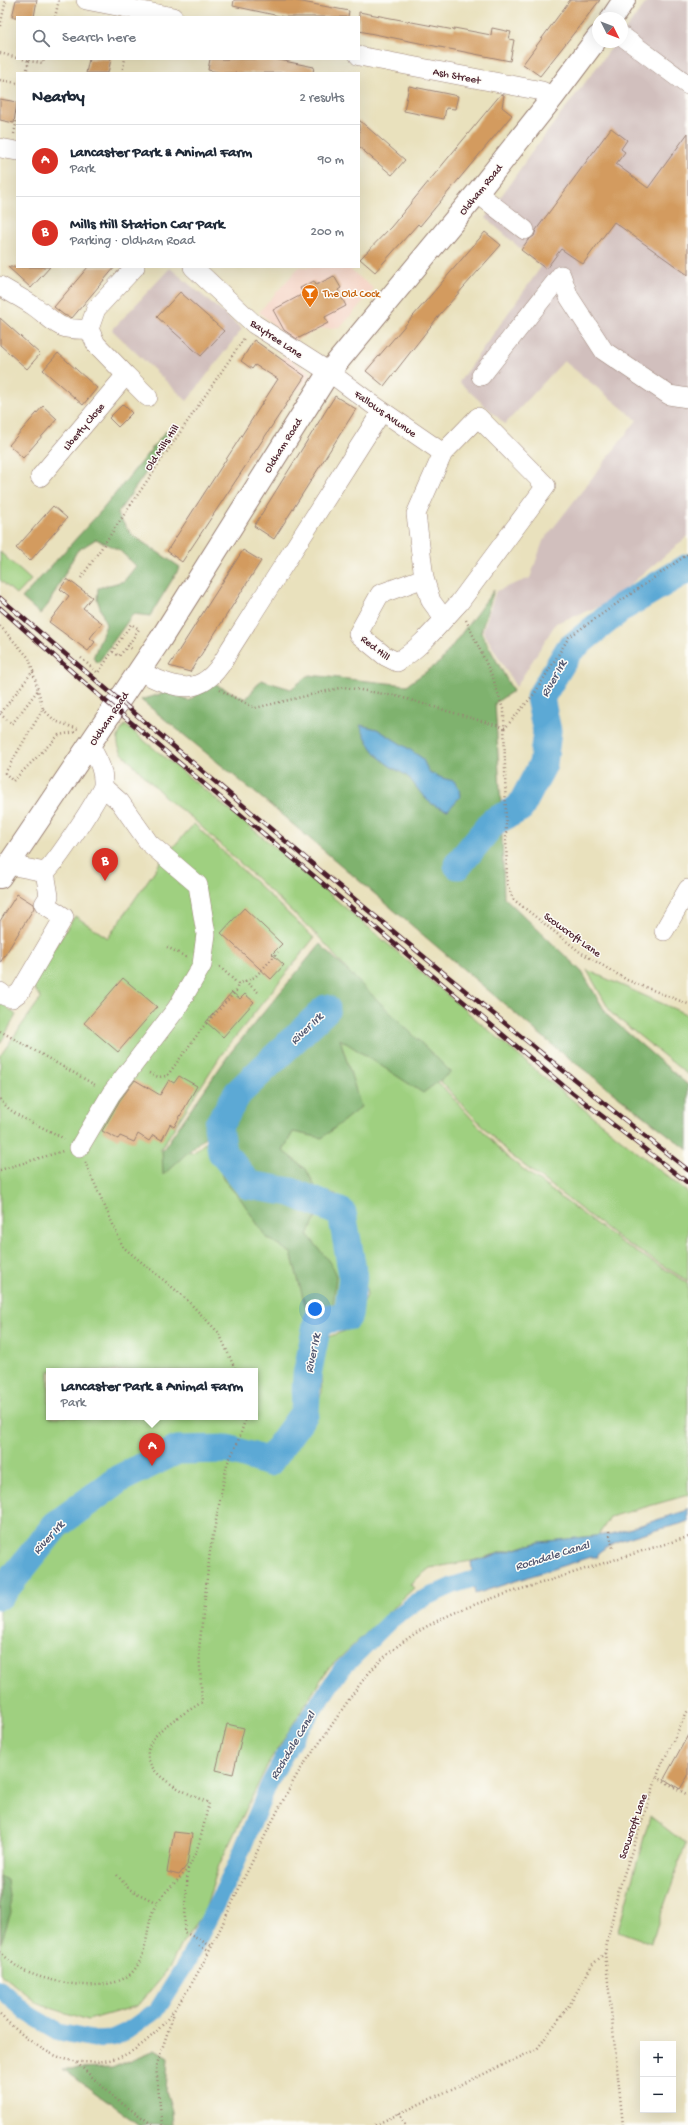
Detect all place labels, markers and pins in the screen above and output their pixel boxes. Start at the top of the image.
bar icon: The Old Cock [300,283,320,308]
place label: The Old Cock [322,289,381,301]
pin: B [92,848,118,881]
pin: A [139,1433,165,1466]

